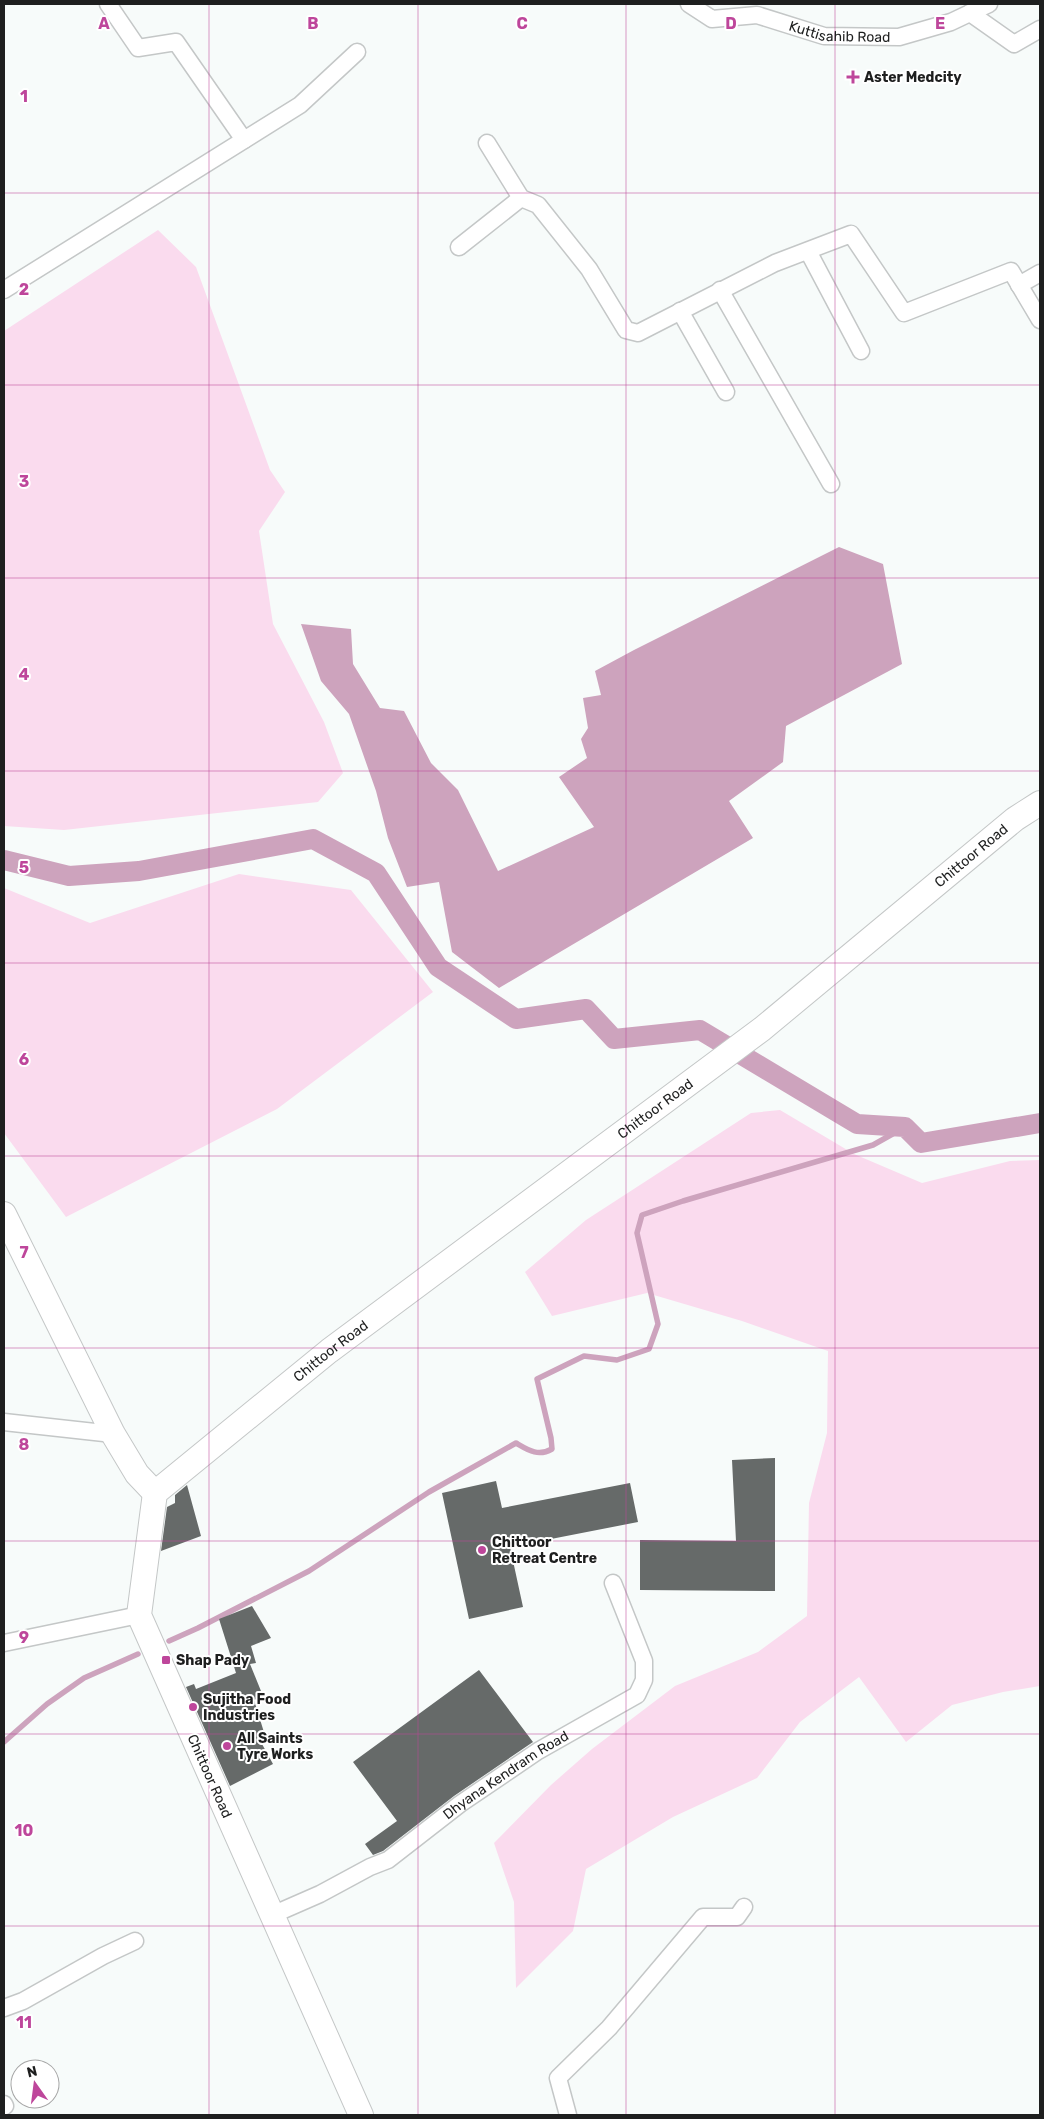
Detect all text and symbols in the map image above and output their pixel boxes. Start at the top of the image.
text: A [98,14,110,33]
text: B [307,14,319,33]
text: C [516,14,528,33]
text: D [725,14,737,33]
text: E [935,14,945,33]
street label: Kuttisahib Road [787,18,891,46]
place label: Aster Medcity [864,69,962,86]
marker: Aster Medcity [846,70,860,84]
text: 1 [20,87,28,106]
text: 2 [19,280,29,299]
text: 3 [19,472,29,491]
text: 4 [19,665,30,684]
street label: Chittoor Road [931,821,1011,891]
text: 5 [19,858,29,877]
text: 6 [19,1050,29,1069]
street label: Chittoor Road [614,1075,697,1143]
text: 7 [19,1243,29,1262]
street label: Chittoor Road [290,1317,372,1386]
text: 8 [19,1435,30,1454]
place label: Chittoor Retreat Centre [492,1534,597,1567]
marker: Chittoor Retreat Centre [476,1544,488,1556]
text: 9 [19,1628,29,1647]
place label: Shap Pady [176,1652,250,1669]
marker: Shap Pady [160,1654,172,1666]
place label: Sujitha Food Industries [203,1691,291,1724]
marker: Sujitha Food Industries [187,1701,199,1713]
street label: Dhyana Kendram Road [440,1727,572,1823]
place label: All Saints Tyre Works [237,1730,313,1763]
street label: Chittoor Road [184,1732,236,1821]
marker: All Saints Tyre Works [221,1740,233,1752]
text: 10 [15,1821,34,1840]
text: 11 [16,2013,32,2032]
north arrow [10,2059,60,2109]
text: N [25,2062,39,2081]

